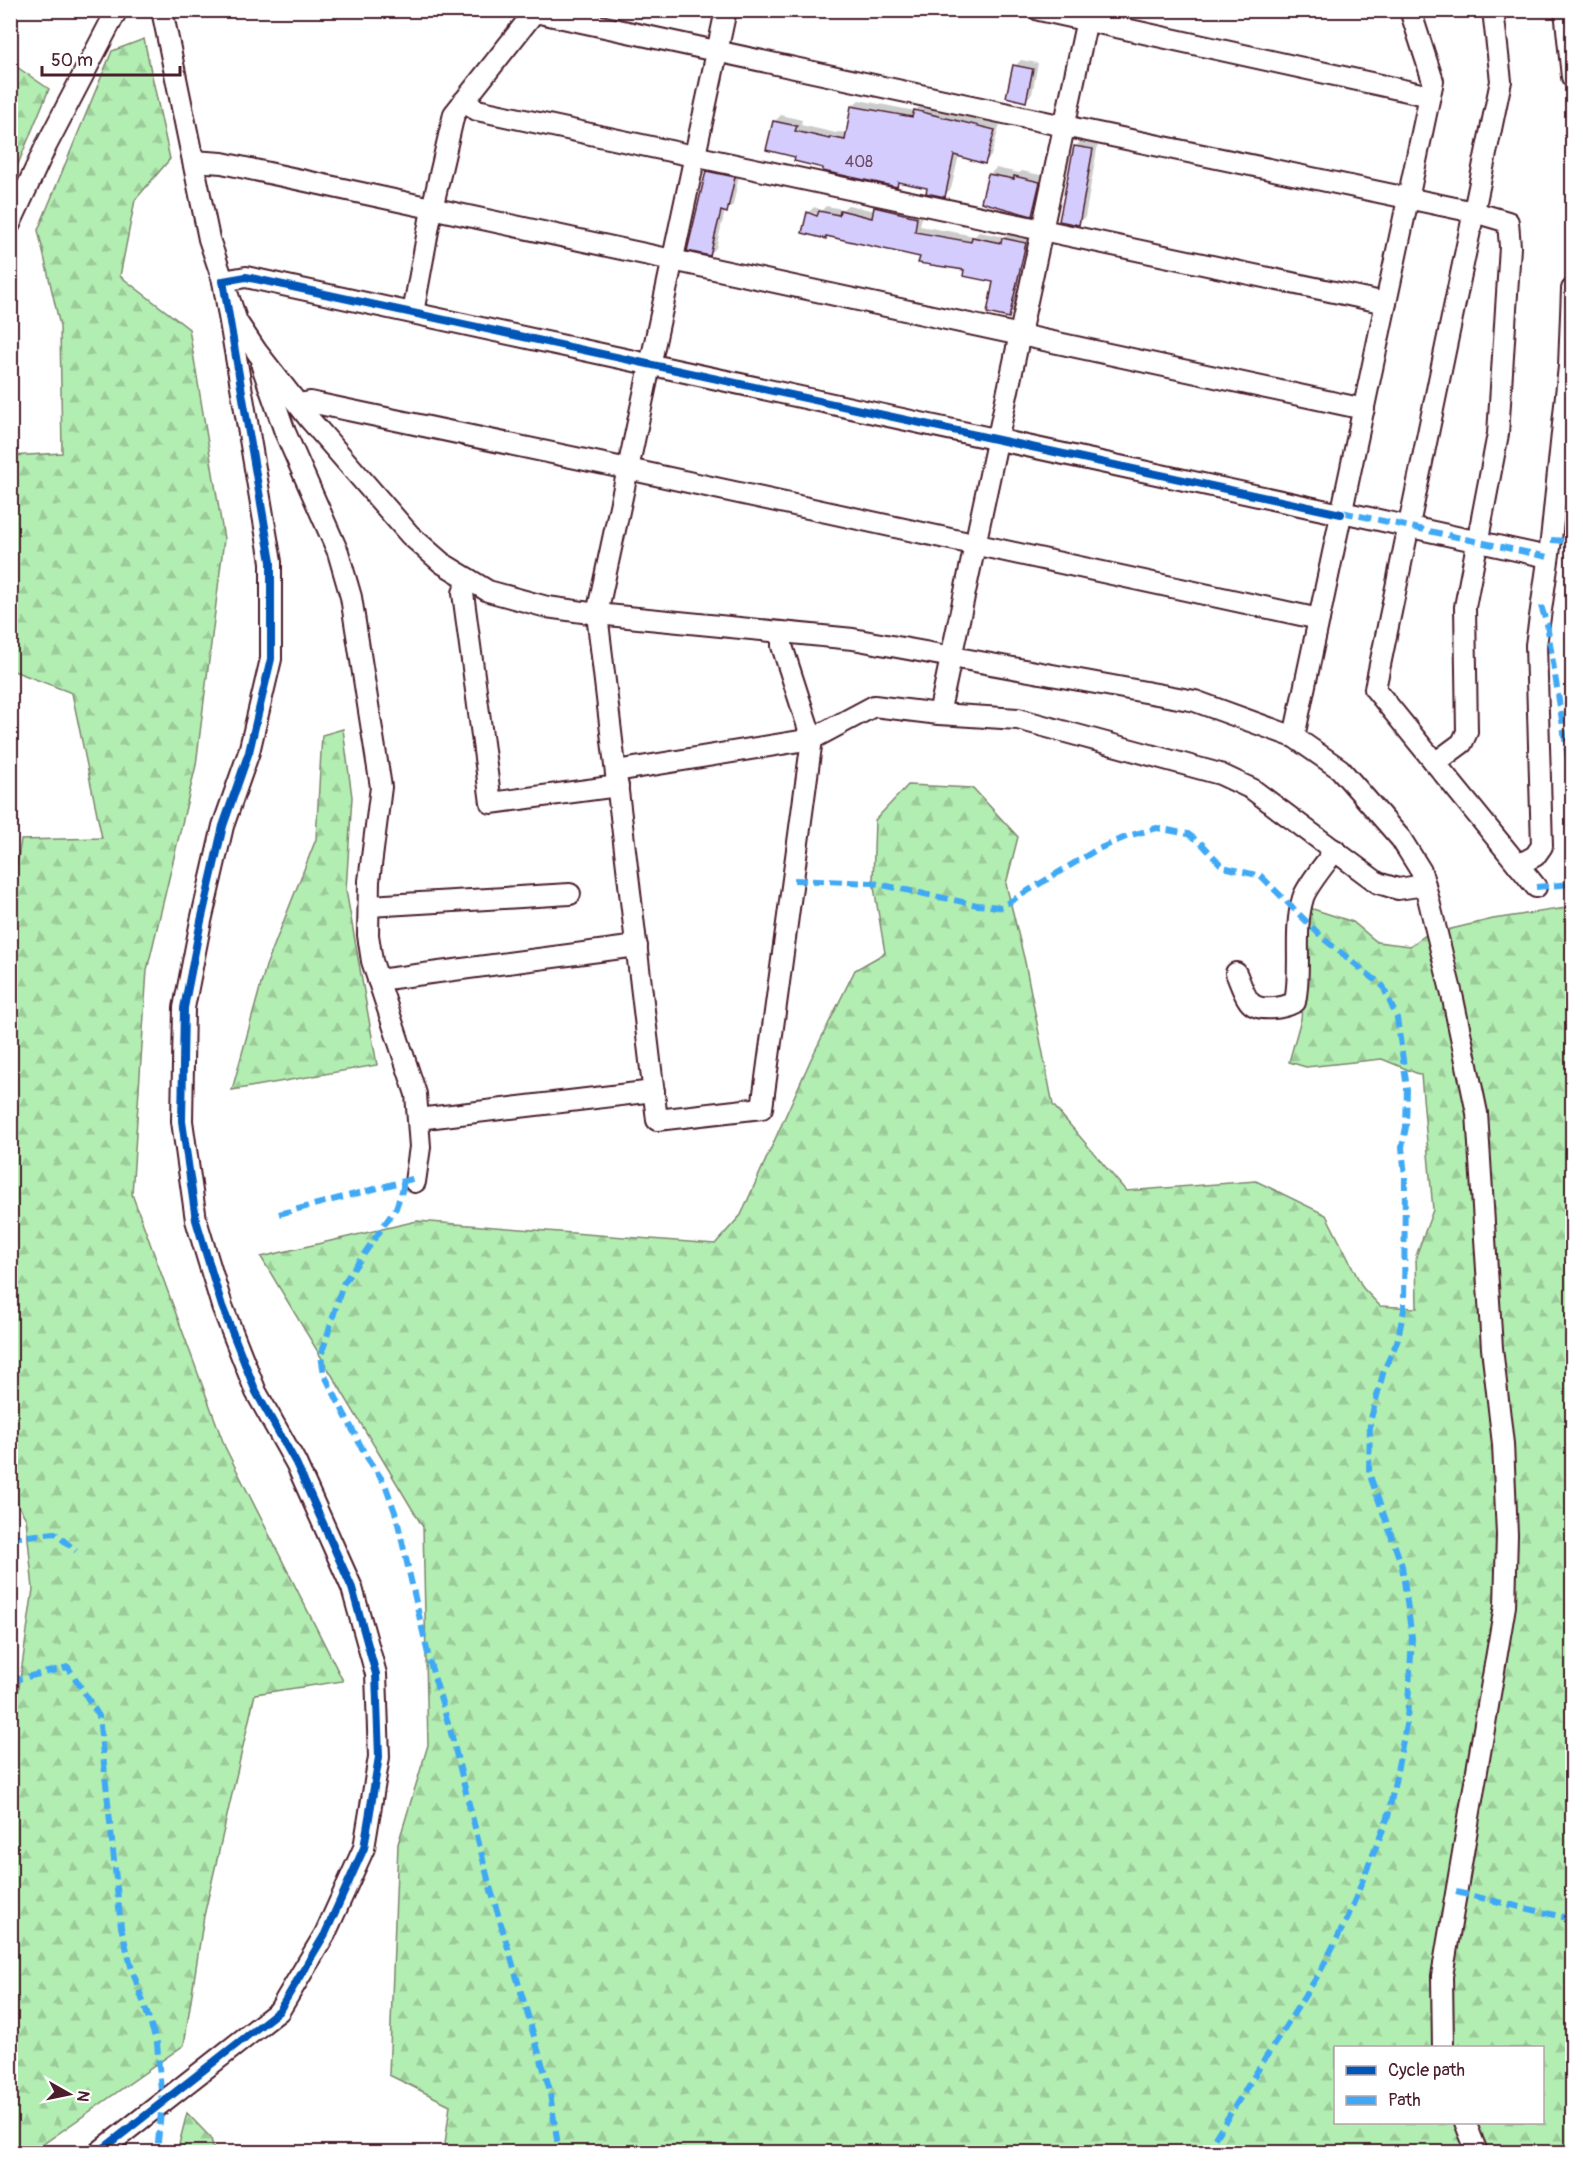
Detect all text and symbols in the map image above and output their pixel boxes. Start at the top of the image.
scale bar [42,39,180,77]
text: 50 m [51,49,93,72]
house number: 408 [845,152,873,172]
legend [1334,2046,1544,2124]
text: Cycle path [1388,2059,1465,2082]
north arrow [39,2064,99,2124]
text: N [72,2089,94,2103]
text: Path [1388,2089,1421,2112]

